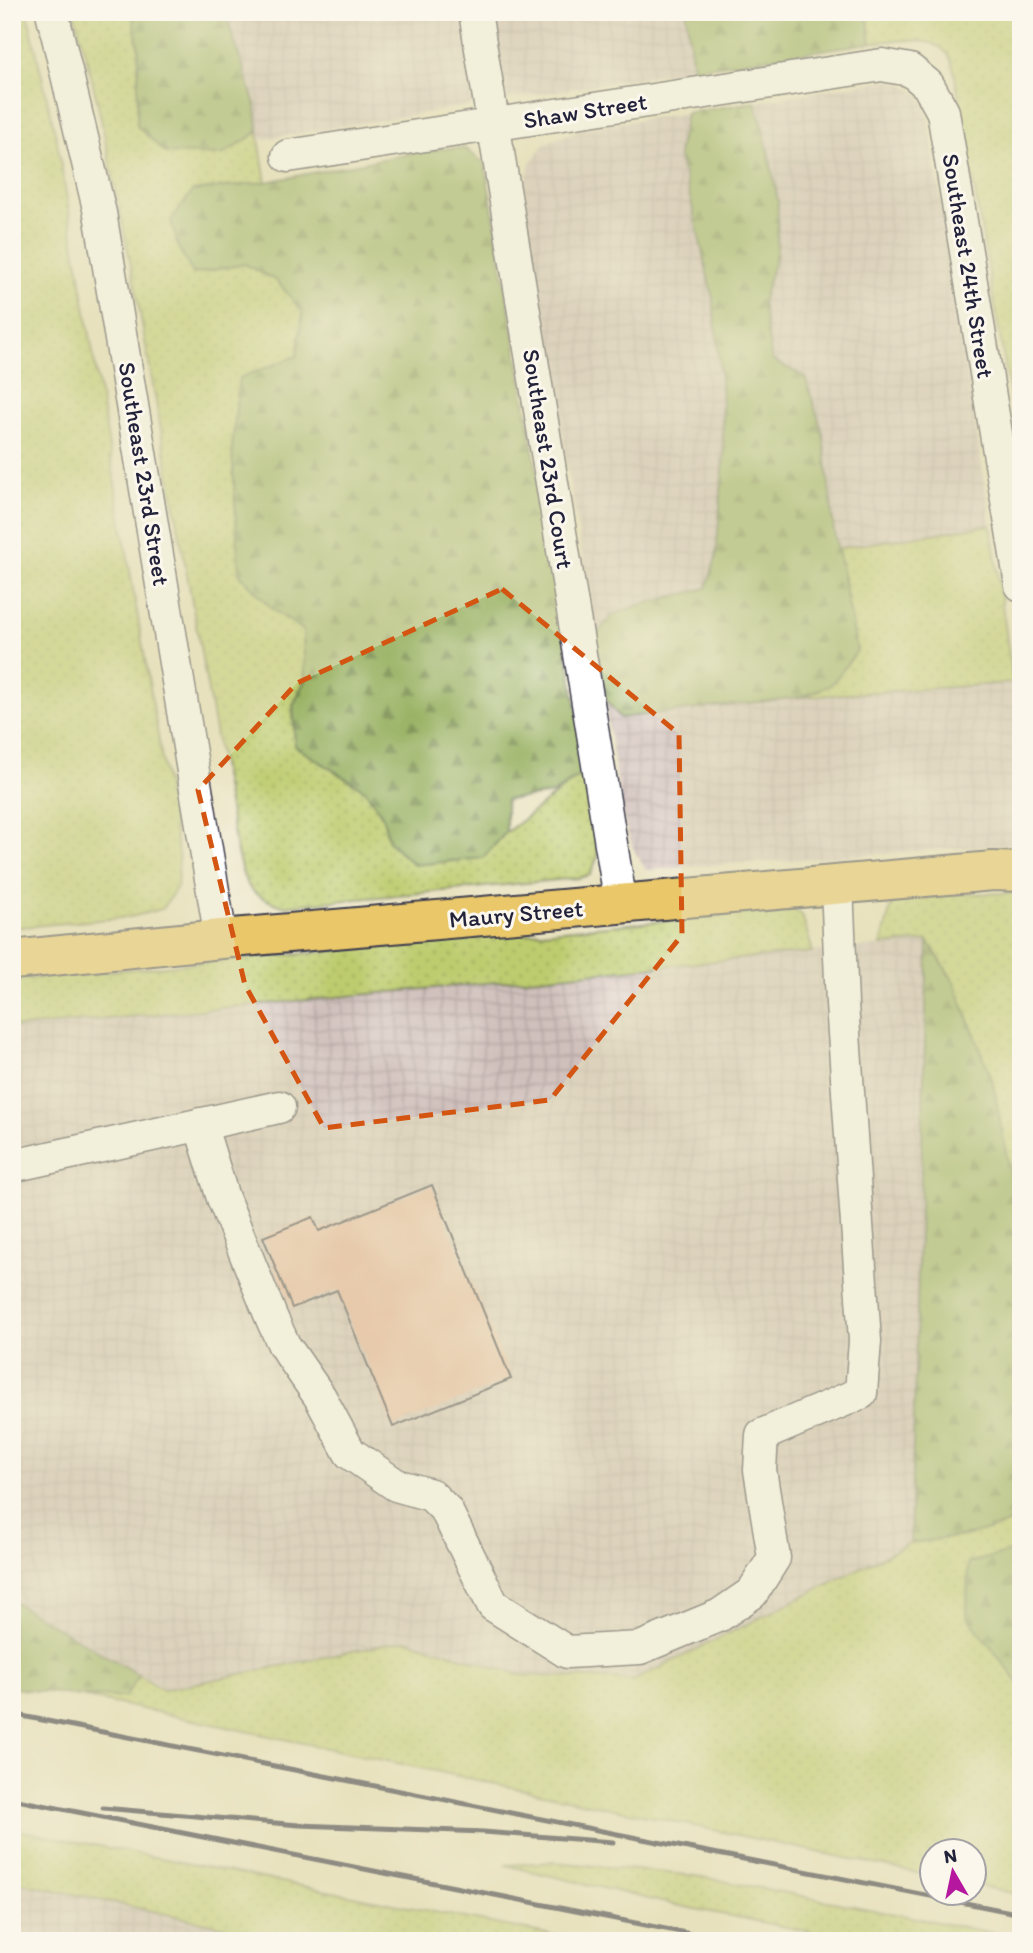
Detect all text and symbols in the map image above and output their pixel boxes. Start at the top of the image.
street label: Shaw Street [521,86,649,135]
street label: Southeast 24th Street [936,152,1001,380]
street label: Southeast 23rd Court [517,347,580,571]
street label: Southeast 23rd Street [112,360,177,588]
street label: Maury Street [448,893,584,934]
north arrow [918,1838,988,1908]
text: N [942,1843,959,1868]

